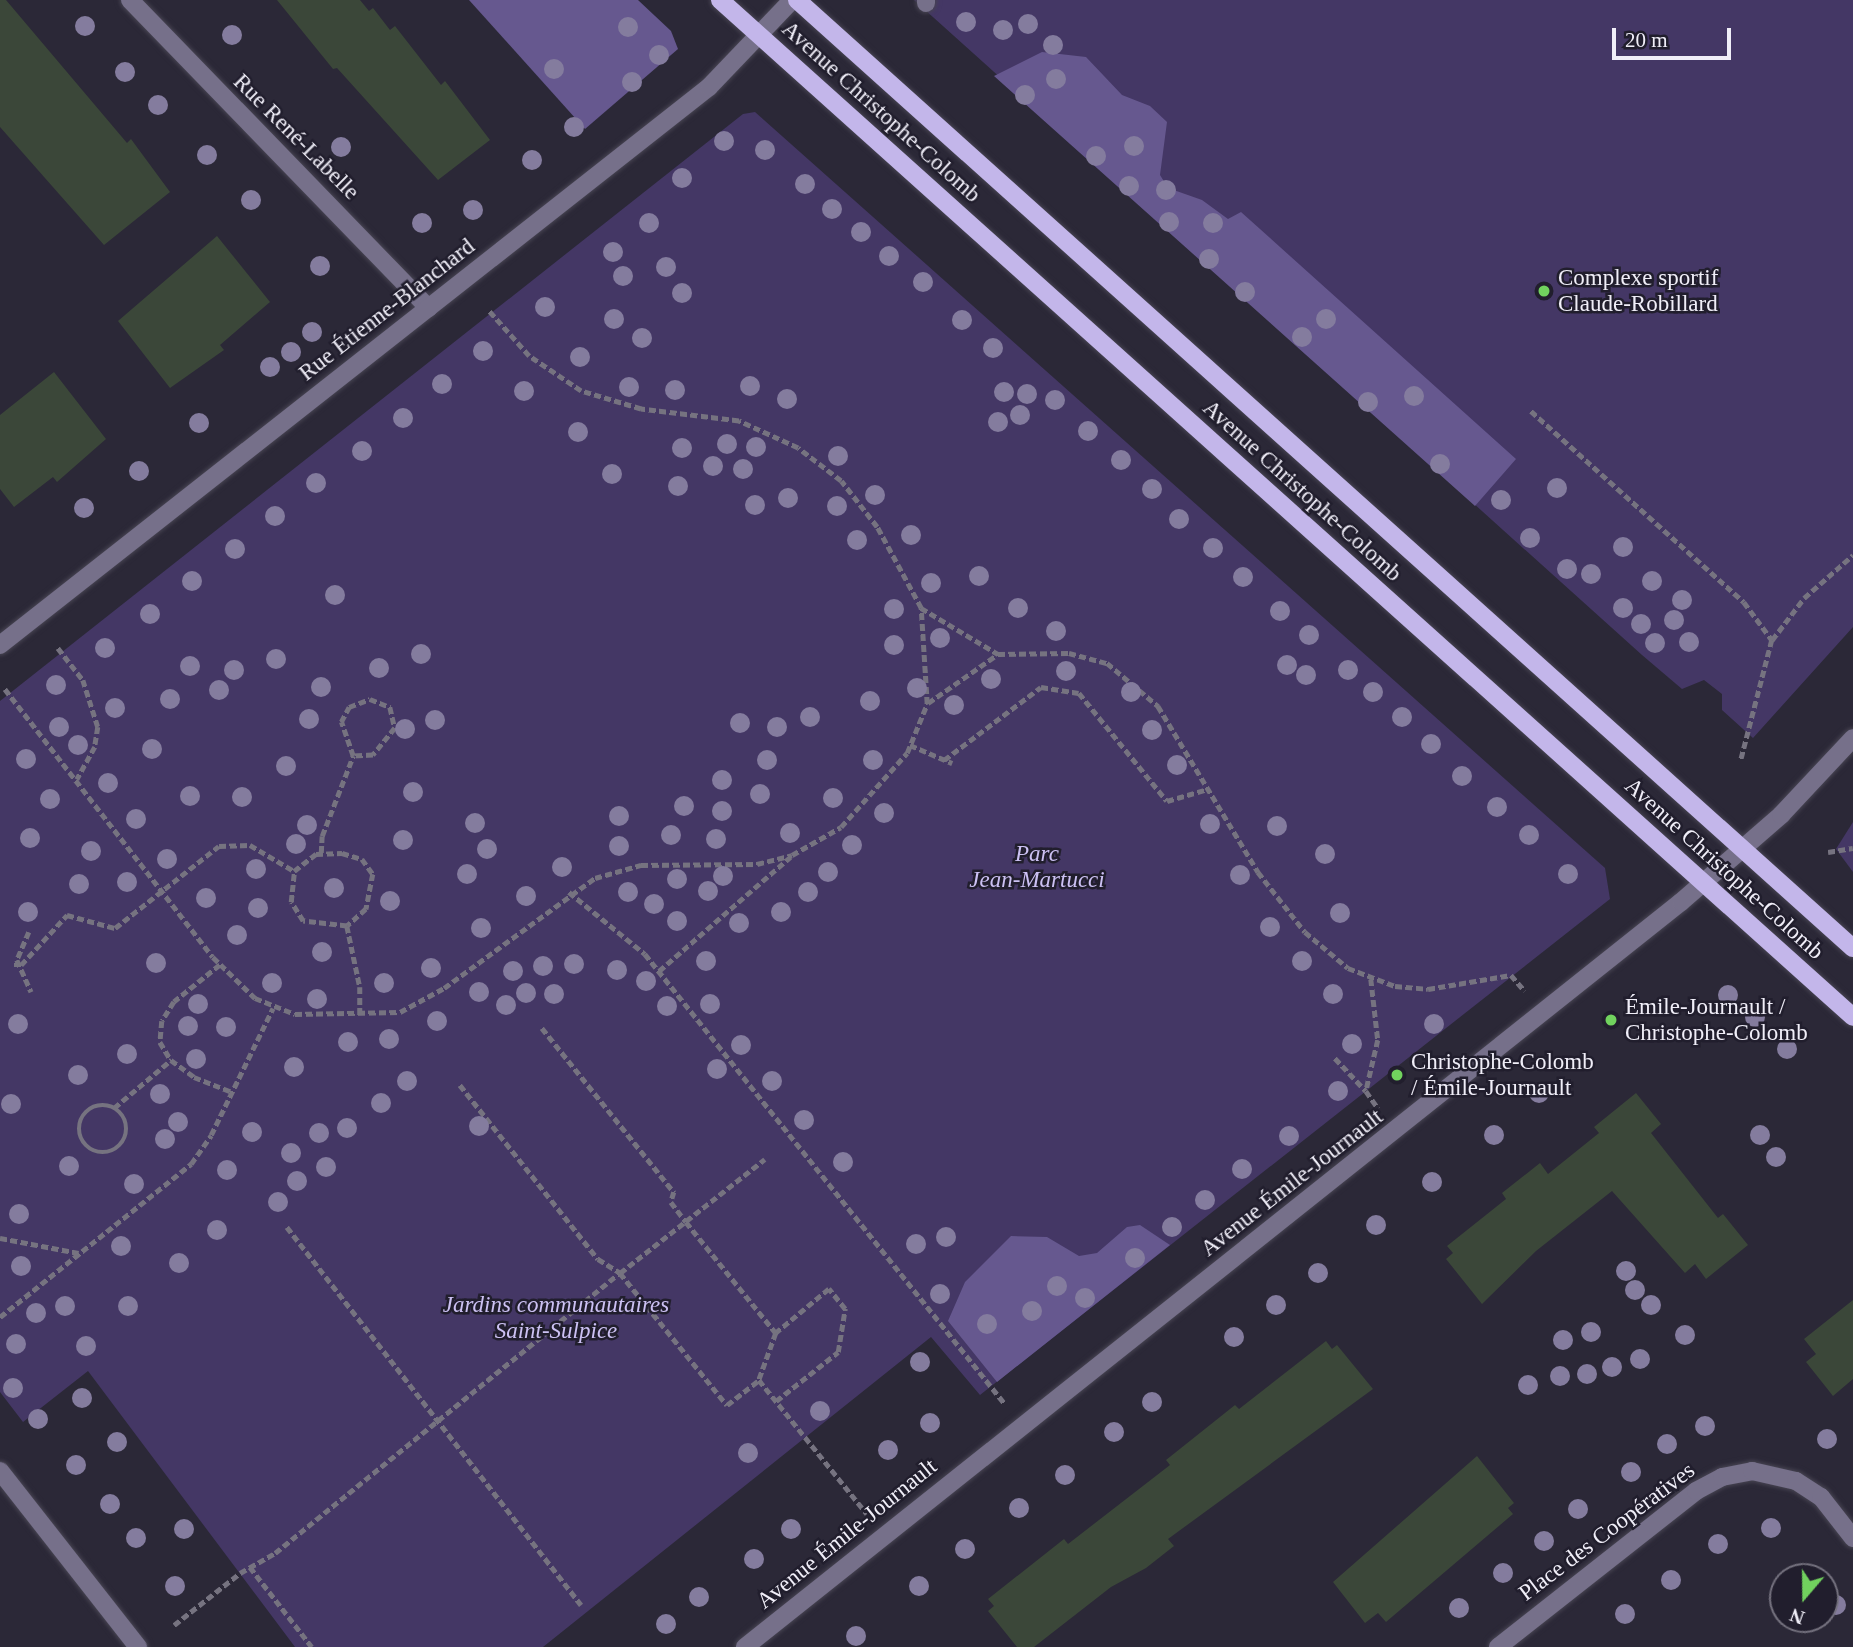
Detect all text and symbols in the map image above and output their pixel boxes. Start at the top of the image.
scale bar [1615,14,1734,58]
street label: Avenue Christophe-Colomb [776,15,986,209]
text: 20 m [1625,28,1668,52]
street label: Rue René-Labelle [227,68,365,206]
street label: Rue Étienne-Blanchard [294,233,480,387]
place label: Complexe sportif Claude-Robillard [1558,264,1718,318]
marker: Complexe sportif Claude-Robillard [1536,283,1552,299]
street label: Avenue Christophe-Colomb [1197,394,1407,588]
street label: Avenue Christophe-Colomb [1619,772,1829,966]
park label: Parc Jean-Martucci [969,840,1105,894]
place label: Émile-Journault / Christophe-Colomb [1625,993,1808,1047]
marker: Émile-Journault / Christophe-Colomb [1603,1012,1619,1028]
place label: Christophe-Colomb / Émile-Journault [1411,1048,1594,1102]
marker: Christophe-Colomb / Émile-Journault [1389,1067,1405,1083]
street label: Avenue Émile-Journault [1195,1103,1389,1263]
park label: Jardins communautaires Saint-Sulpice [443,1291,669,1345]
street label: Avenue Émile-Journault [751,1453,943,1615]
street label: Place des Coopératives [1514,1457,1700,1607]
north arrow [1769,1563,1839,1633]
text: N [1787,1604,1807,1629]

